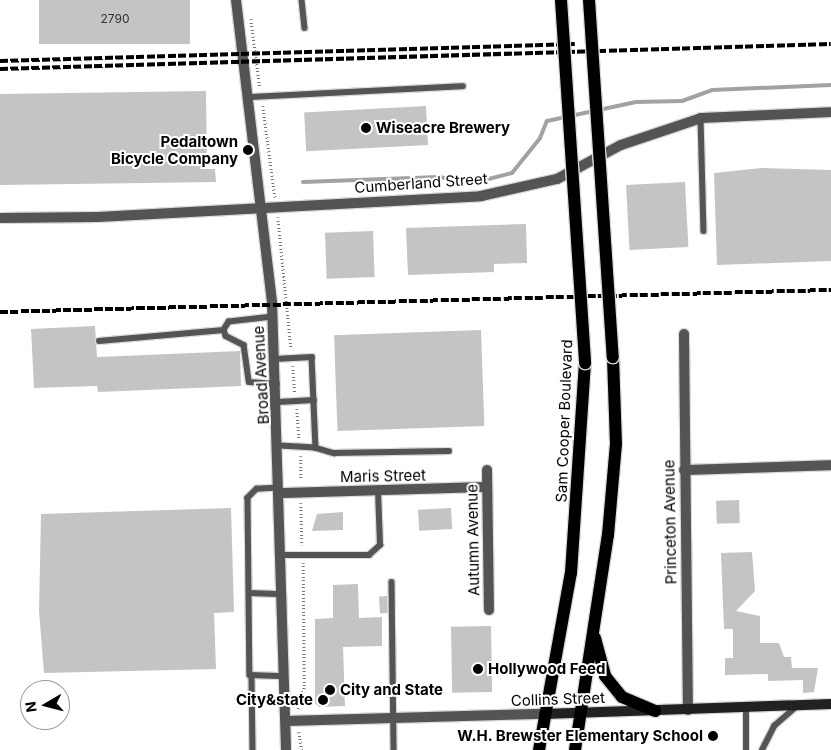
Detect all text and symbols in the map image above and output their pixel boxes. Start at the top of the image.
house number: 2790 [100,12,130,26]
place label: Wiseacre Brewery [376,119,510,137]
marker: Wiseacre Brewery [360,122,372,134]
place label: Pedaltown Bicycle Company [111,132,238,167]
marker: Pedaltown Bicycle Company [242,144,254,156]
street label: Cumberland Street [354,169,488,197]
street label: Broad Avenue [249,325,273,425]
street label: Sam Cooper Boulevard [552,339,576,503]
street label: Princeton Avenue [660,459,680,585]
street label: Maris Street [340,466,426,486]
street label: Autumn Avenue [463,484,483,596]
place label: Hollywood Feed [488,660,605,678]
marker: Hollywood Feed [472,663,484,675]
north arrow [20,680,70,730]
place label: City and State [340,681,443,699]
marker: City and State [324,684,336,696]
street label: Collins Street [511,688,605,710]
place label: City&state [236,691,313,709]
marker: City&state [317,694,329,706]
text: N [21,701,40,713]
place label: W.H. Brewster Elementary School [457,727,703,745]
marker: W.H. Brewster Elementary School [707,730,719,742]

